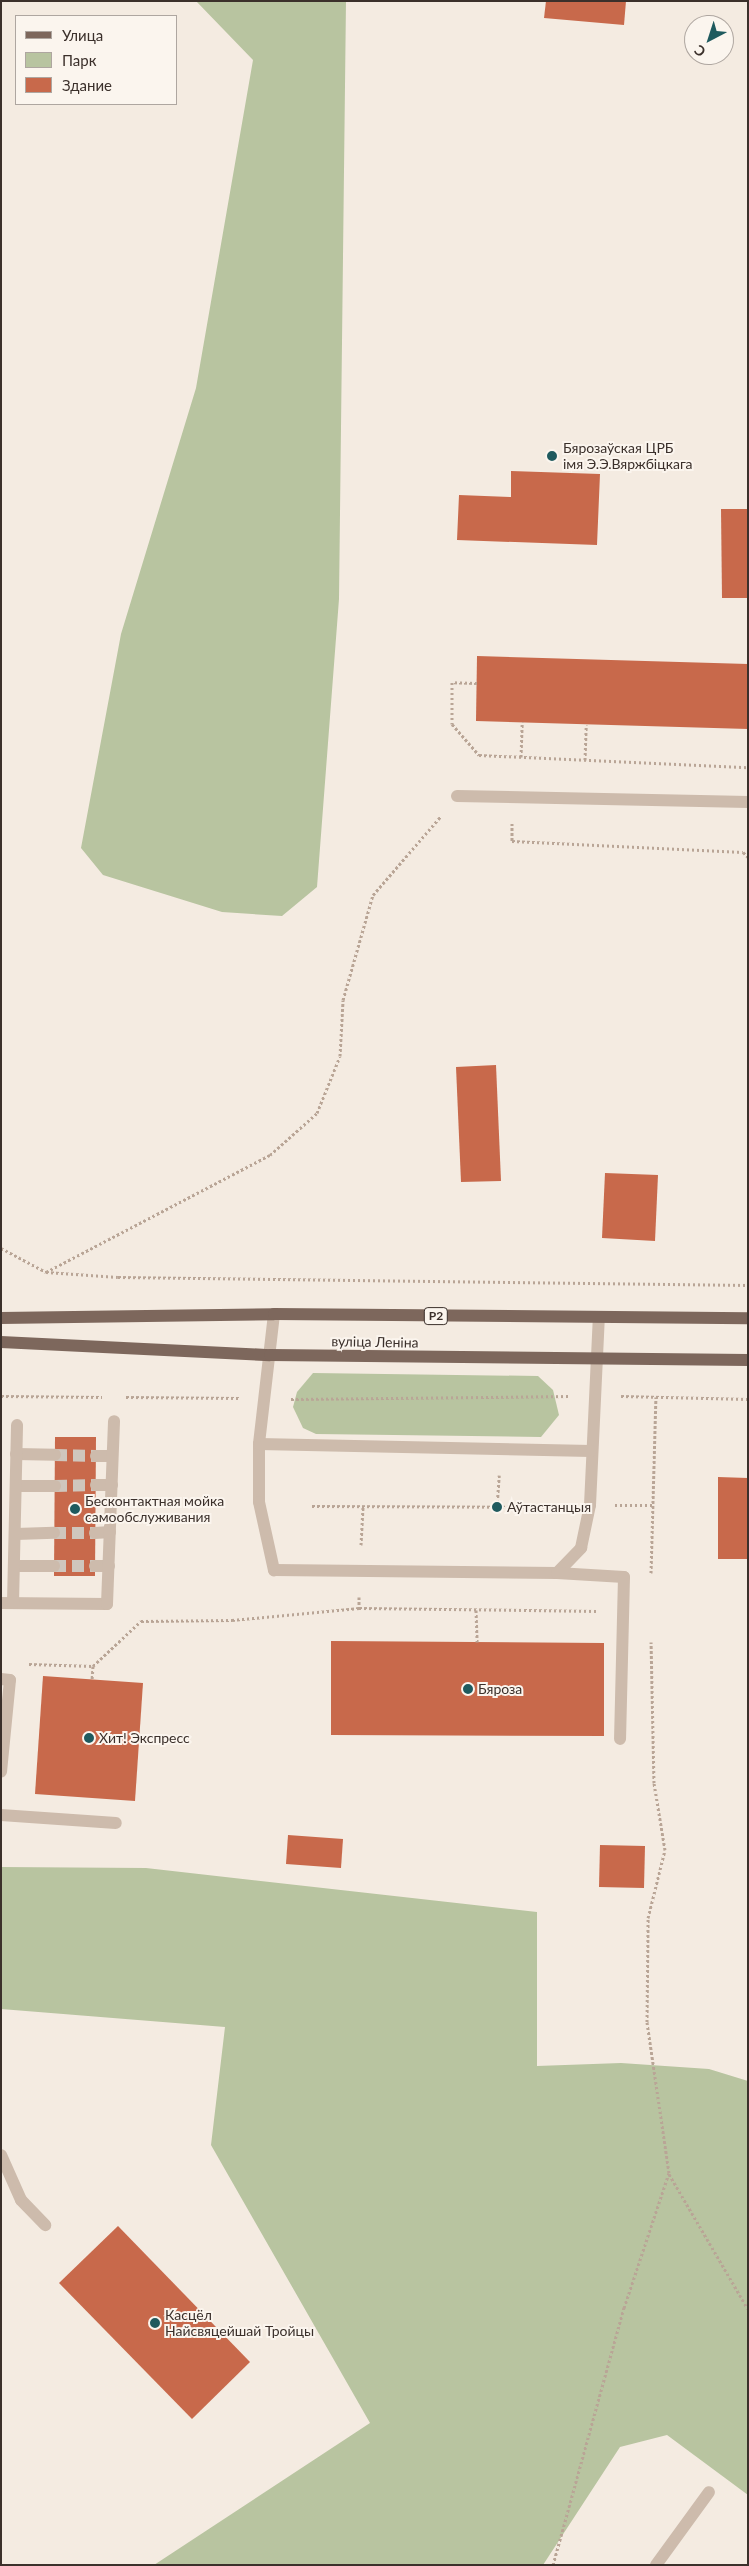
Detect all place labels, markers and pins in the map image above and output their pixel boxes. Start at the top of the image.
place label: Бярозаўская ЦРБ імя Э.Э.Вяржбіцкага [563,440,693,472]
marker: Бярозаўская ЦРБ імя Э.Э.Вяржбіцкага [545,449,559,463]
place label: Бесконтактная мойка самообслуживания [85,1493,224,1525]
place label: Аўтастанцыя [507,1499,591,1515]
marker: Аўтастанцыя [491,1501,503,1513]
marker: Бесконтактная мойка самообслуживания [69,1503,81,1515]
place label: Бяроза [478,1681,522,1697]
marker: Бяроза [462,1683,474,1695]
place label: Хит! Экспресс [99,1730,190,1746]
marker: Хит! Экспресс [83,1732,95,1744]
place label: Касцёл Найсвяцейшай Тройцы [165,2307,314,2340]
marker: Касцёл Найсвяцейшай Тройцы [149,2317,161,2329]

